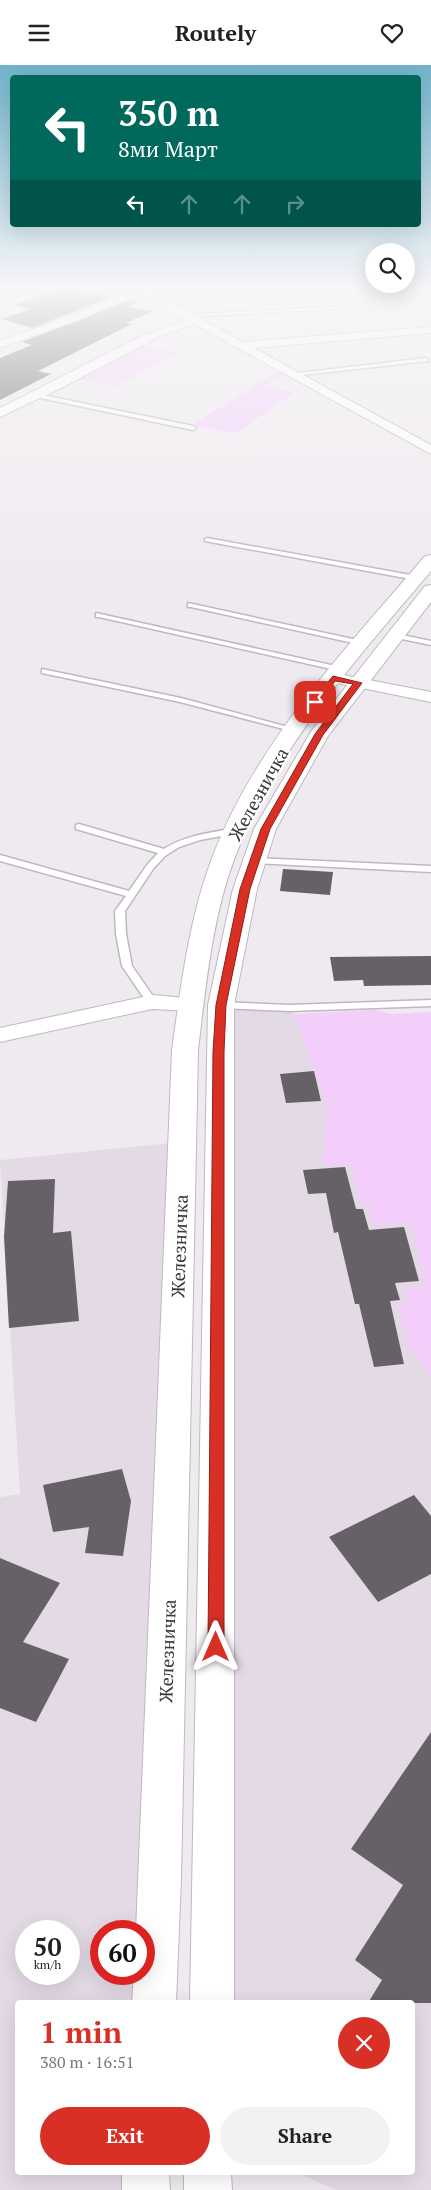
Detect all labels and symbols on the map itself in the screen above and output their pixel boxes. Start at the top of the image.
pin [294,681,336,723]
street label: Железничка [222,743,294,845]
street label: Железничка [165,1194,193,1298]
street label: Железничка [153,1599,181,1703]
position arrow [189,1620,241,1672]
speed limit sign: 60 [90,1920,155,1985]

